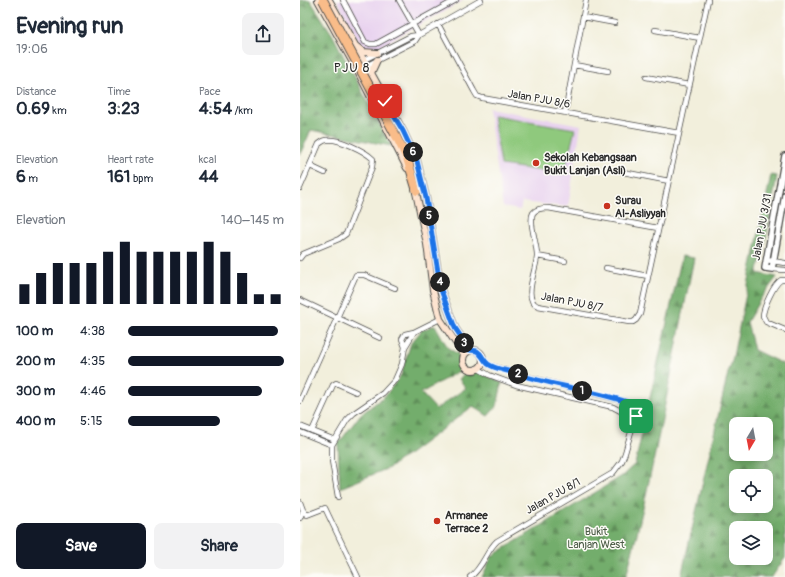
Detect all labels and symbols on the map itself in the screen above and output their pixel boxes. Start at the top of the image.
district label: PJU 8 [334,60,370,76]
pin [368,84,402,118]
street label: Jalan PJU 8/6 [507,87,571,111]
pin: 6 [403,142,423,162]
place label: Sekolah Kebangsaan Bukit Lanjan (Asli) [544,151,637,177]
marker: Sekolah Kebangsaan Bukit Lanjan (Asli) [531,158,541,168]
street label: Jalan PJU 3/31 [750,192,774,262]
place label: Surau Al-Asliyyah [615,194,666,220]
marker: Surau Al-Asliyyah [602,201,612,211]
pin: 5 [419,206,439,226]
pin: 4 [430,272,450,292]
street label: Jalan PJU 8/7 [540,290,604,314]
pin: 3 [454,333,474,353]
pin: 2 [508,364,528,384]
pin: 1 [572,381,592,401]
pin [619,399,653,433]
north arrow [729,417,773,461]
street label: Jalan PJU 8/1 [523,475,583,517]
place label: Armanee Terrace 2 [444,509,488,535]
marker: Armanee Terrace 2 [432,516,442,526]
park label: Bukit Lanjan West [567,525,625,551]

